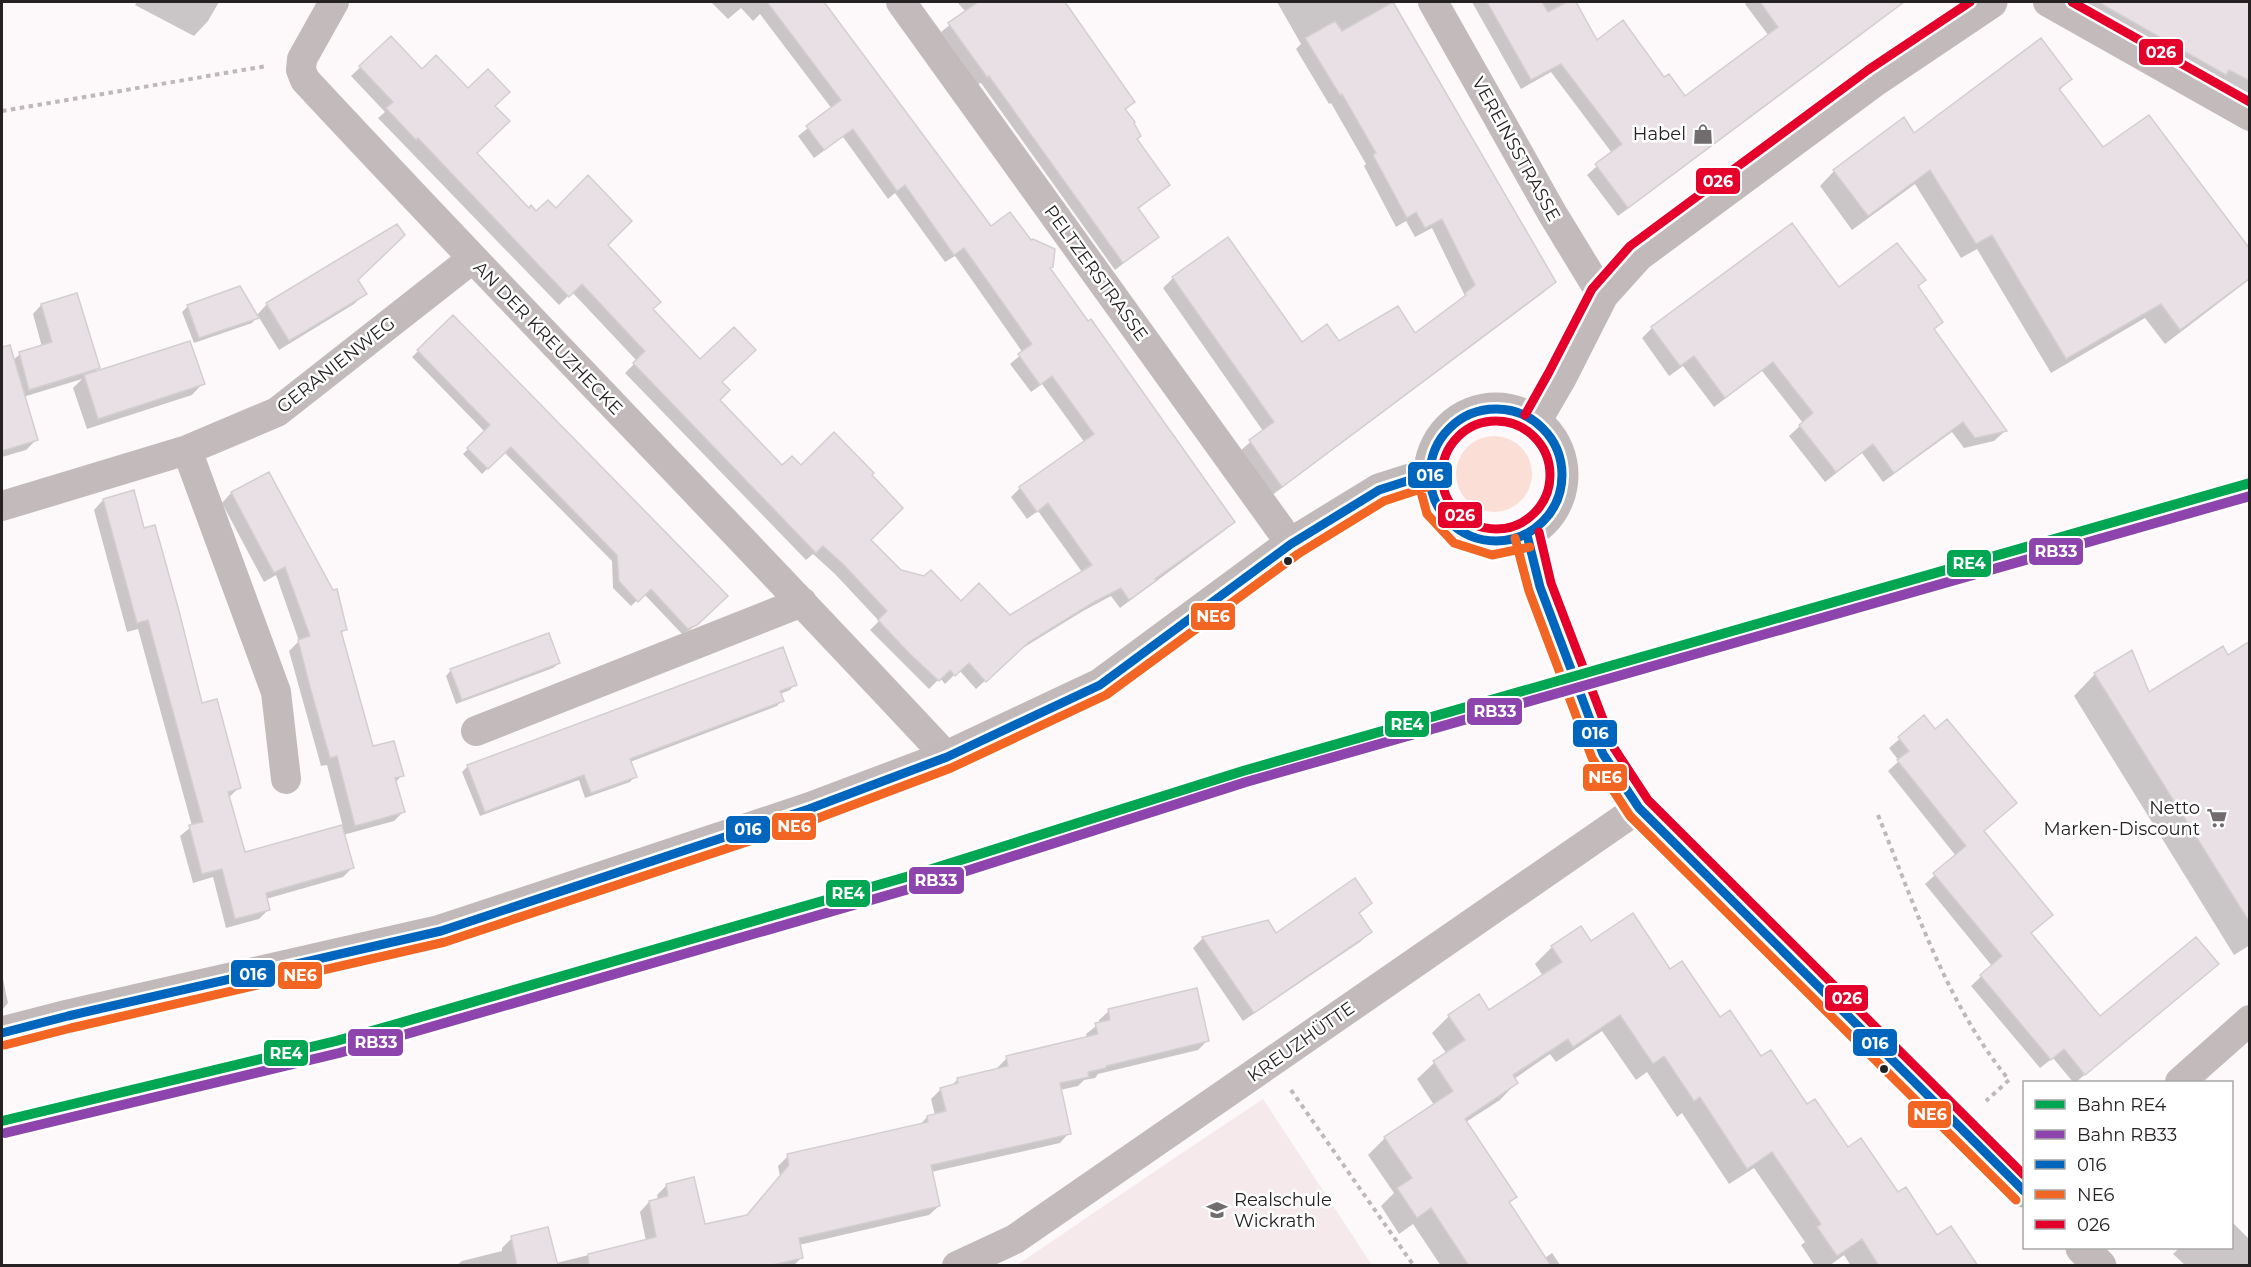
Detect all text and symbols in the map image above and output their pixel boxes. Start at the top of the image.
line badge: 026 [2138,38,2184,66]
text: 026 [2146,43,2176,62]
street label: VEREINSSTRASSE [1467,73,1565,225]
shop icon: Habel [1691,122,1715,146]
place label: Habel [1633,123,1686,145]
line badge: 026 [1695,167,1741,195]
text: 026 [1703,172,1733,191]
street label: PELTZERSTRASSE [1039,201,1153,345]
street label: AN DER KREUZHECKE [469,257,627,419]
street label: GERANIENWEG [272,312,400,418]
line badge: 016 [1407,461,1453,489]
text: 016 [1416,466,1444,485]
line badge: 026 [1437,501,1483,529]
text: 026 [1445,506,1475,525]
line badge: RB33 [2028,537,2084,566]
text: RB33 [2035,542,2077,561]
line badge: RE4 [1946,549,1992,578]
text: RE4 [1952,554,1986,573]
unlabelled marker [1282,555,1294,567]
line badge: NE6 [1190,602,1236,631]
text: NE6 [1196,607,1230,626]
line badge: RB33 [1466,697,1523,726]
text: RB33 [1474,702,1516,721]
line badge: RE4 [1384,710,1430,738]
text: RE4 [1390,715,1424,734]
line badge: 016 [1572,719,1618,748]
text: 016 [1581,724,1609,743]
line badge: NE6 [1582,763,1628,792]
text: NE6 [1588,768,1622,787]
place label: Netto Marken-Discount [2043,797,2200,840]
supermarket icon: Netto Marken-Discount [2205,806,2229,830]
line badge: NE6 [771,812,817,841]
line badge: 016 [725,815,771,844]
text: NE6 [777,817,811,836]
text: 016 [734,820,762,839]
line badge: RB33 [908,866,965,895]
text: RB33 [915,871,957,890]
line badge: RE4 [825,879,871,908]
text: RE4 [831,884,865,903]
line badge: 016 [230,959,276,988]
line badge: NE6 [277,961,323,990]
text: 016 [239,965,267,984]
text: NE6 [283,966,317,985]
line badge: 026 [1824,984,1869,1012]
text: 026 [1832,989,1862,1008]
street label: KREUZHÜTTE [1243,997,1359,1087]
line badge: RB33 [347,1028,404,1057]
line badge: 016 [1852,1028,1898,1057]
text: RB33 [355,1033,397,1052]
text: 016 [1861,1034,1889,1053]
line badge: RE4 [263,1039,309,1067]
text: RE4 [269,1044,303,1063]
unlabelled marker [1878,1063,1890,1075]
legend [2023,1081,2233,1249]
text: Bahn RE4 [2077,1094,2167,1116]
line badge: NE6 [1907,1100,1952,1129]
text: NE6 [1913,1105,1947,1124]
text: Bahn RB33 [2077,1124,2177,1146]
text: 016 [2077,1154,2106,1176]
text: NE6 [2077,1184,2114,1206]
place label: Realschule Wickrath [1234,1189,1332,1232]
school or university icon: Realschule Wickrath [1205,1198,1229,1222]
text: 026 [2077,1214,2110,1236]

